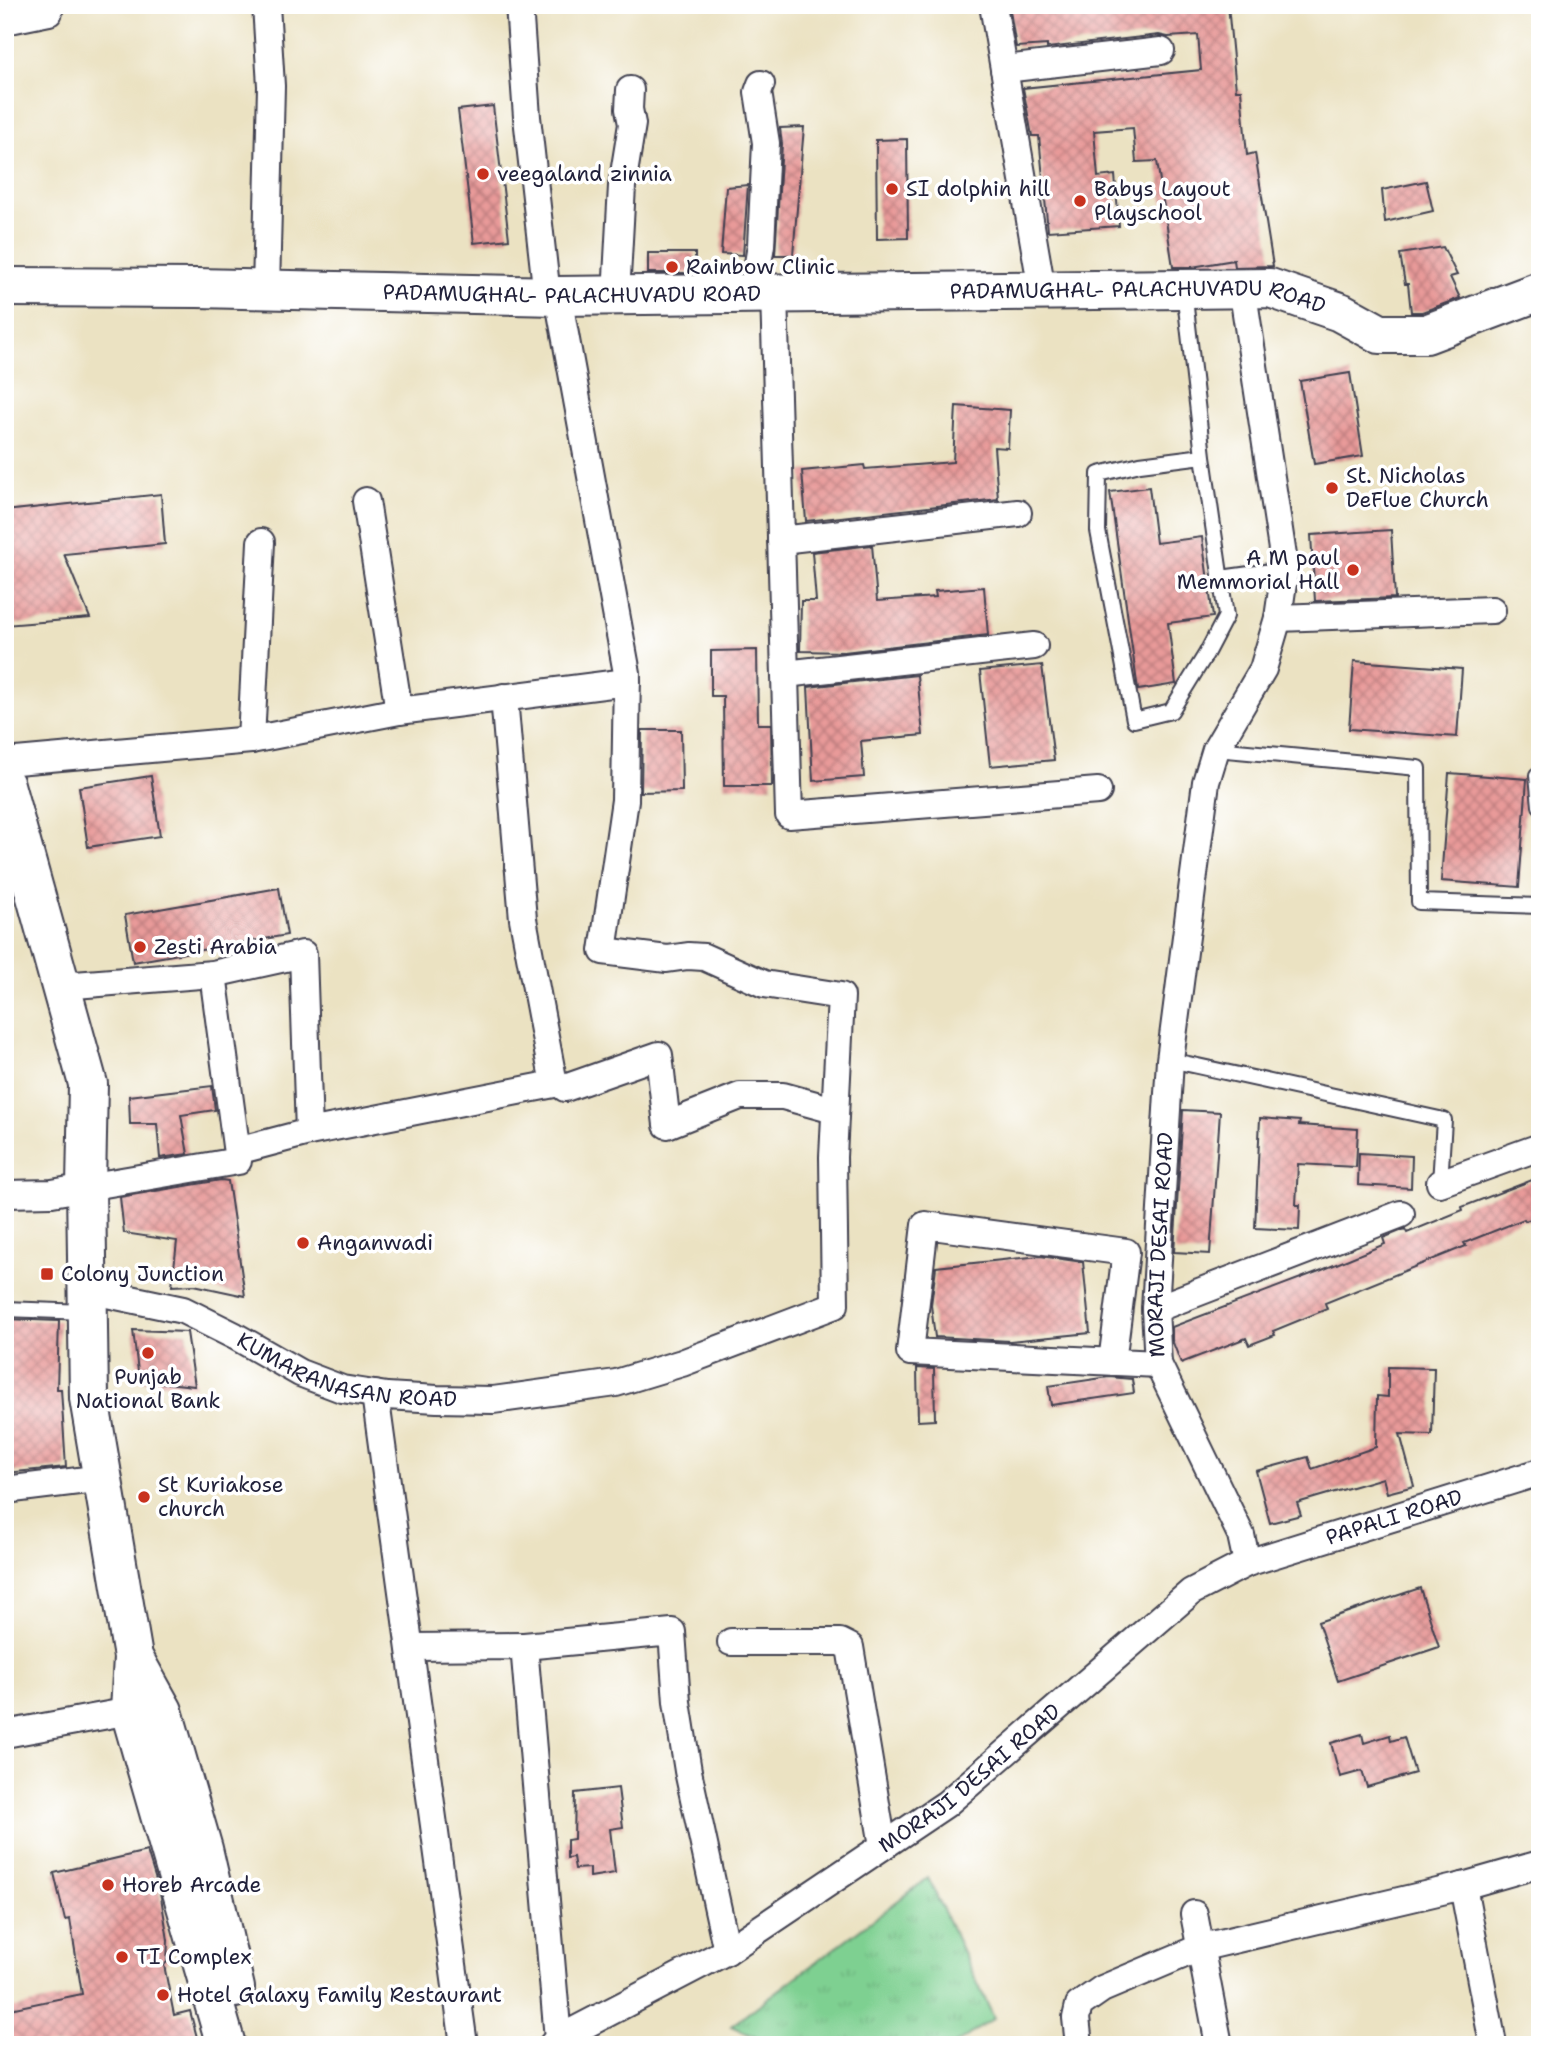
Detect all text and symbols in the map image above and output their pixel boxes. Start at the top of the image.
place label: veegaland zinnia [497,160,672,188]
marker: veegaland zinnia [475,166,491,182]
place label: SI dolphin hill [906,175,1051,203]
place label: Babys Layout Playschool [1094,175,1231,227]
marker: SI dolphin hill [884,181,900,197]
marker: Babys Layout Playschool [1072,193,1088,209]
place label: Rainbow Clinic [686,253,835,281]
marker: Rainbow Clinic [664,259,680,275]
street label: PADAMUGHAL- PALACHUVADU ROAD [950,274,1329,320]
street label: PADAMUGHAL- PALACHUVADU ROAD [382,278,761,310]
place label: St. Nicholas DeFlue Church [1346,462,1489,514]
marker: St. Nicholas DeFlue Church [1324,480,1340,496]
place label: A M paul Memmorial Hall [1177,544,1340,596]
marker: A M paul Memmorial Hall [1345,562,1361,578]
place label: Zesti Arabia [154,933,277,961]
marker: Zesti Arabia [132,939,148,955]
street label: MORAJI DESAI ROAD [1141,1131,1180,1358]
place label: Anganwadi [317,1229,433,1257]
marker: Anganwadi [295,1235,311,1251]
place label: Colony Junction [61,1260,224,1288]
marker: Colony Junction [39,1266,55,1282]
street label: KUMARANASAN ROAD [232,1326,457,1413]
marker: Punjab National Bank [140,1345,156,1361]
place label: Punjab National Bank [76,1363,221,1415]
place label: St Kuriakose church [158,1471,284,1523]
street label: PAPALI ROAD [1322,1483,1466,1552]
marker: St Kuriakose church [136,1489,152,1505]
street label: MORAJI DESAI ROAD [873,1697,1066,1859]
place label: Horeb Arcade [122,1871,261,1899]
marker: Horeb Arcade [100,1877,116,1893]
place label: TI Complex [136,1943,252,1971]
marker: TI Complex [114,1949,130,1965]
place label: Hotel Galaxy Family Restaurant [177,1981,502,2009]
marker: Hotel Galaxy Family Restaurant [155,1987,171,2003]

